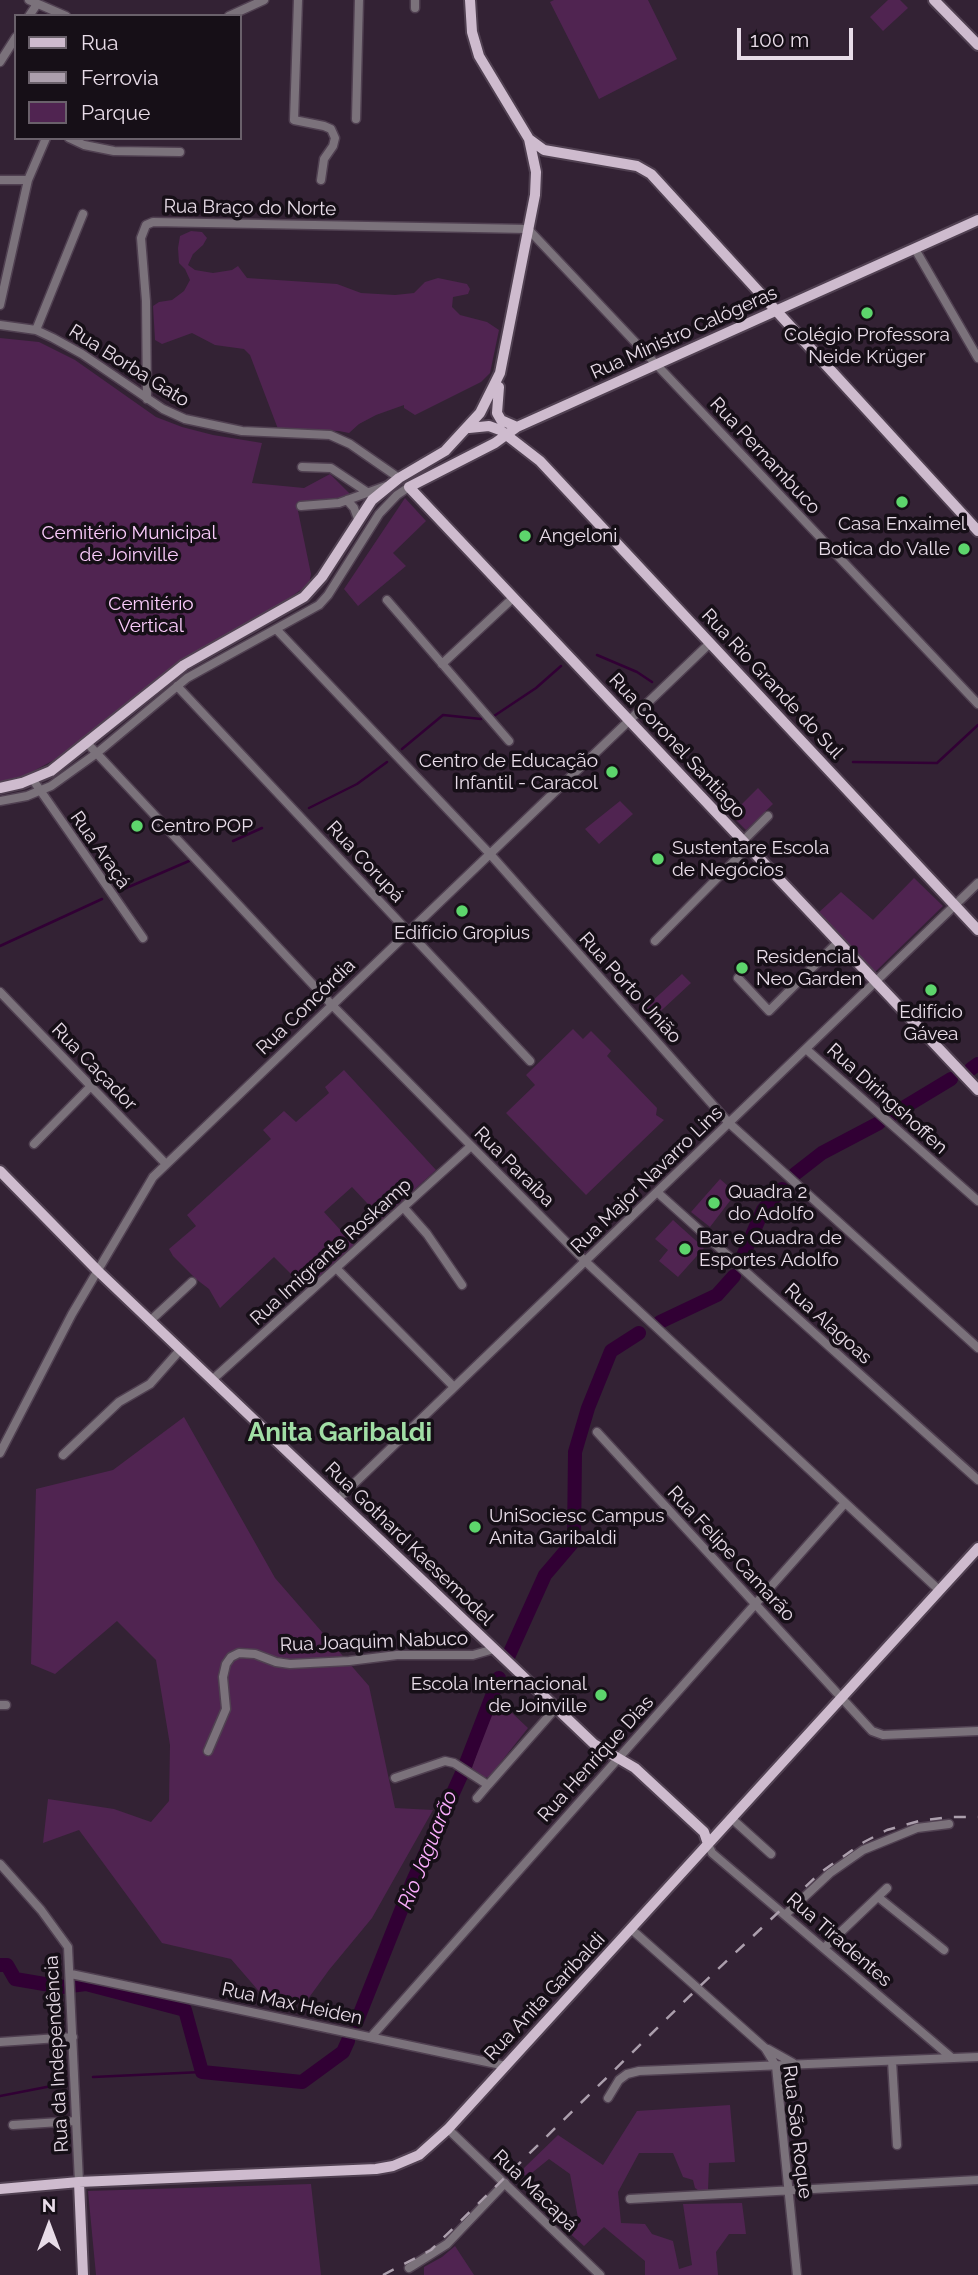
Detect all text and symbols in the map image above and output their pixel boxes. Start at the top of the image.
legend [14,14,242,140]
scale bar [740,14,856,58]
text: 100 m [750,27,809,52]
text: Rua [81,30,118,55]
text: Ferrovia [81,65,159,90]
text: Parque [81,100,150,125]
street label: Rua Braço do Norte [163,195,337,221]
street label: Rua Ministro Calógeras [587,282,781,384]
marker: Colégio Professora Neide Krüger [859,305,875,321]
street label: Rua Borba Gato [65,320,193,412]
place label: Colégio Professora Neide Krüger [784,324,950,368]
street label: Rua Pernambuco [705,393,825,519]
marker: Casa Enxaimel [894,494,910,510]
place label: Casa Enxaimel [838,513,966,535]
park label: Cemitério Municipal de Joinville [41,522,217,566]
place label: Angeloni [539,525,618,547]
marker: Angeloni [517,528,533,544]
place label: Botica do Valle [818,538,950,560]
marker: Botica do Valle [956,541,972,557]
park label: Cemitério Vertical [108,593,194,637]
street label: Rua Rio Grande do Sul [697,604,847,764]
street label: Rua Coronel Santiago [604,669,750,823]
place label: Centro de Educação Infantil - Caracol [419,750,598,794]
marker: Centro de Educação Infantil - Caracol [604,764,620,780]
street label: Rua Araçá [65,807,135,893]
place label: Centro POP [151,815,253,837]
street label: Rua Corupá [321,817,409,907]
marker: Centro POP [129,818,145,834]
place label: Sustentare Escola de Negócios [672,837,829,881]
marker: Sustentare Escola de Negócios [650,851,666,867]
marker: Edifício Gropius [454,903,470,919]
place label: Edifício Gropius [394,922,530,944]
street label: Rua Porto União [574,928,686,1048]
place label: Residencial Neo Garden [756,946,862,990]
street label: Rua Concórdia [252,954,360,1060]
marker: Residencial Neo Garden [734,960,750,976]
marker: Edifício Gávea [923,982,939,998]
place label: Edifício Gávea [899,1001,963,1045]
street label: Rua Caçador [47,1019,141,1115]
street label: Rua Diringshoffen [822,1039,952,1159]
street label: Rua Major Navarro Lins [566,1102,728,1258]
street label: Rua Paraíba [469,1122,559,1212]
street label: Rua Imigrante Roskamp [246,1174,416,1330]
place label: Quadra 2 do Adolfo [728,1181,814,1225]
marker: Quadra 2 do Adolfo [706,1195,722,1211]
place label: Bar e Quadra de Esportes Adolfo [699,1227,842,1271]
marker: Bar e Quadra de Esportes Adolfo [677,1241,693,1257]
street label: Rua Alagoas [780,1279,876,1369]
district label: Anita Garibaldi [248,1417,432,1449]
street label: Rua Gothard Kaesemodel [320,1458,498,1630]
street label: Rua Felipe Camarão [662,1482,800,1626]
place label: UniSociesc Campus Anita Garibaldi [489,1505,665,1549]
marker: UniSociesc Campus Anita Garibaldi [467,1519,483,1535]
street label: Rua Joaquim Nabuco [279,1627,469,1657]
place label: Escola Internacional de Joinville [411,1673,587,1717]
marker: Escola Internacional de Joinville [593,1687,609,1703]
street label: Rua Henrique Dias [533,1691,659,1827]
water label: Rio Jaguarão [393,1787,463,1913]
street label: Rua Tiradentes [782,1888,896,1992]
street label: Rua Anita Garibaldi [480,1928,610,2066]
street label: Rua da Independência [40,1955,74,2153]
street label: Rua Max Heiden [220,1978,364,2030]
street label: Rua São Roque [777,2064,817,2200]
street label: Rua Macapá [488,2145,582,2237]
north arrow [14,2191,84,2261]
text: N [42,2194,56,2216]

